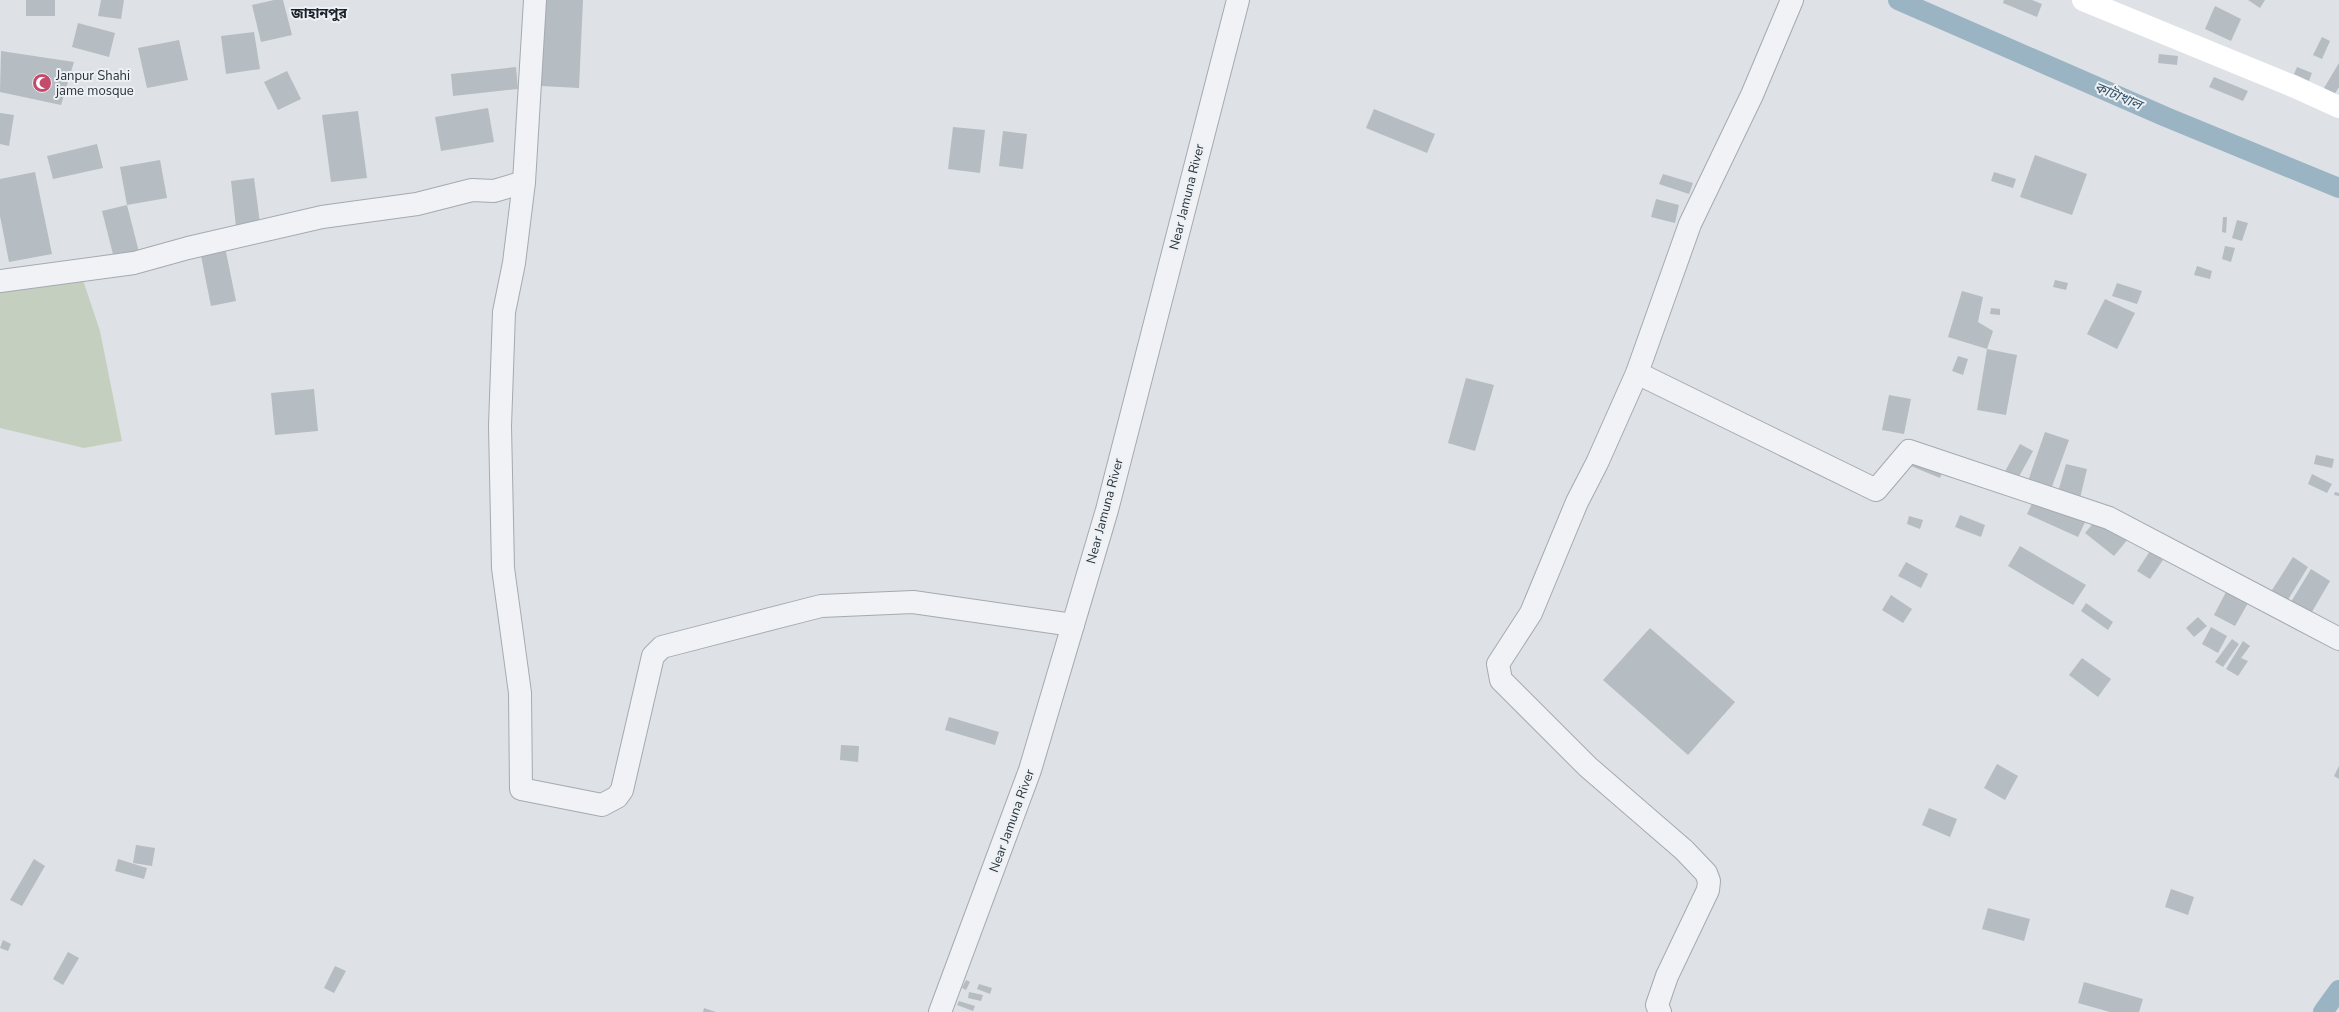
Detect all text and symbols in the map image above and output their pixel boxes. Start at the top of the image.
district label: জাহানপুর [290,4,347,23]
place label: Janpur Shahi jame mosque [55,67,134,100]
mosque icon: Janpur Shahi jame mosque [31,72,53,94]
water label: কাটাখাল [2091,78,2147,116]
street label: Near Jamuna River [1165,142,1209,252]
street label: Near Jamuna River [1082,456,1128,566]
street label: Near Jamuna River [985,767,1039,875]

